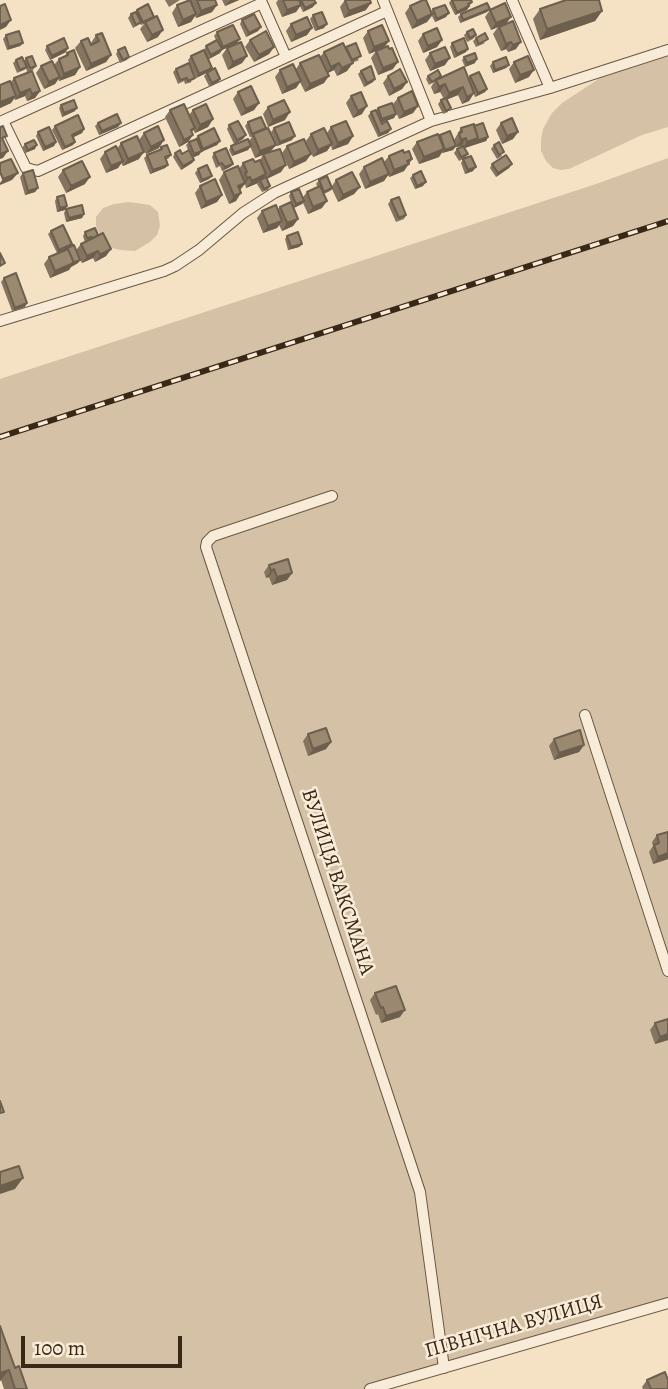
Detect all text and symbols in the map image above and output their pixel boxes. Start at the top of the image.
street label: ВУЛИЦЯ ВАКСМАНА [295,786,379,978]
street label: ПІВНІЧНА ВУЛИЦЯ [422,1290,606,1364]
scale bar [24,1322,186,1366]
text: 100 m [34,1334,85,1362]

